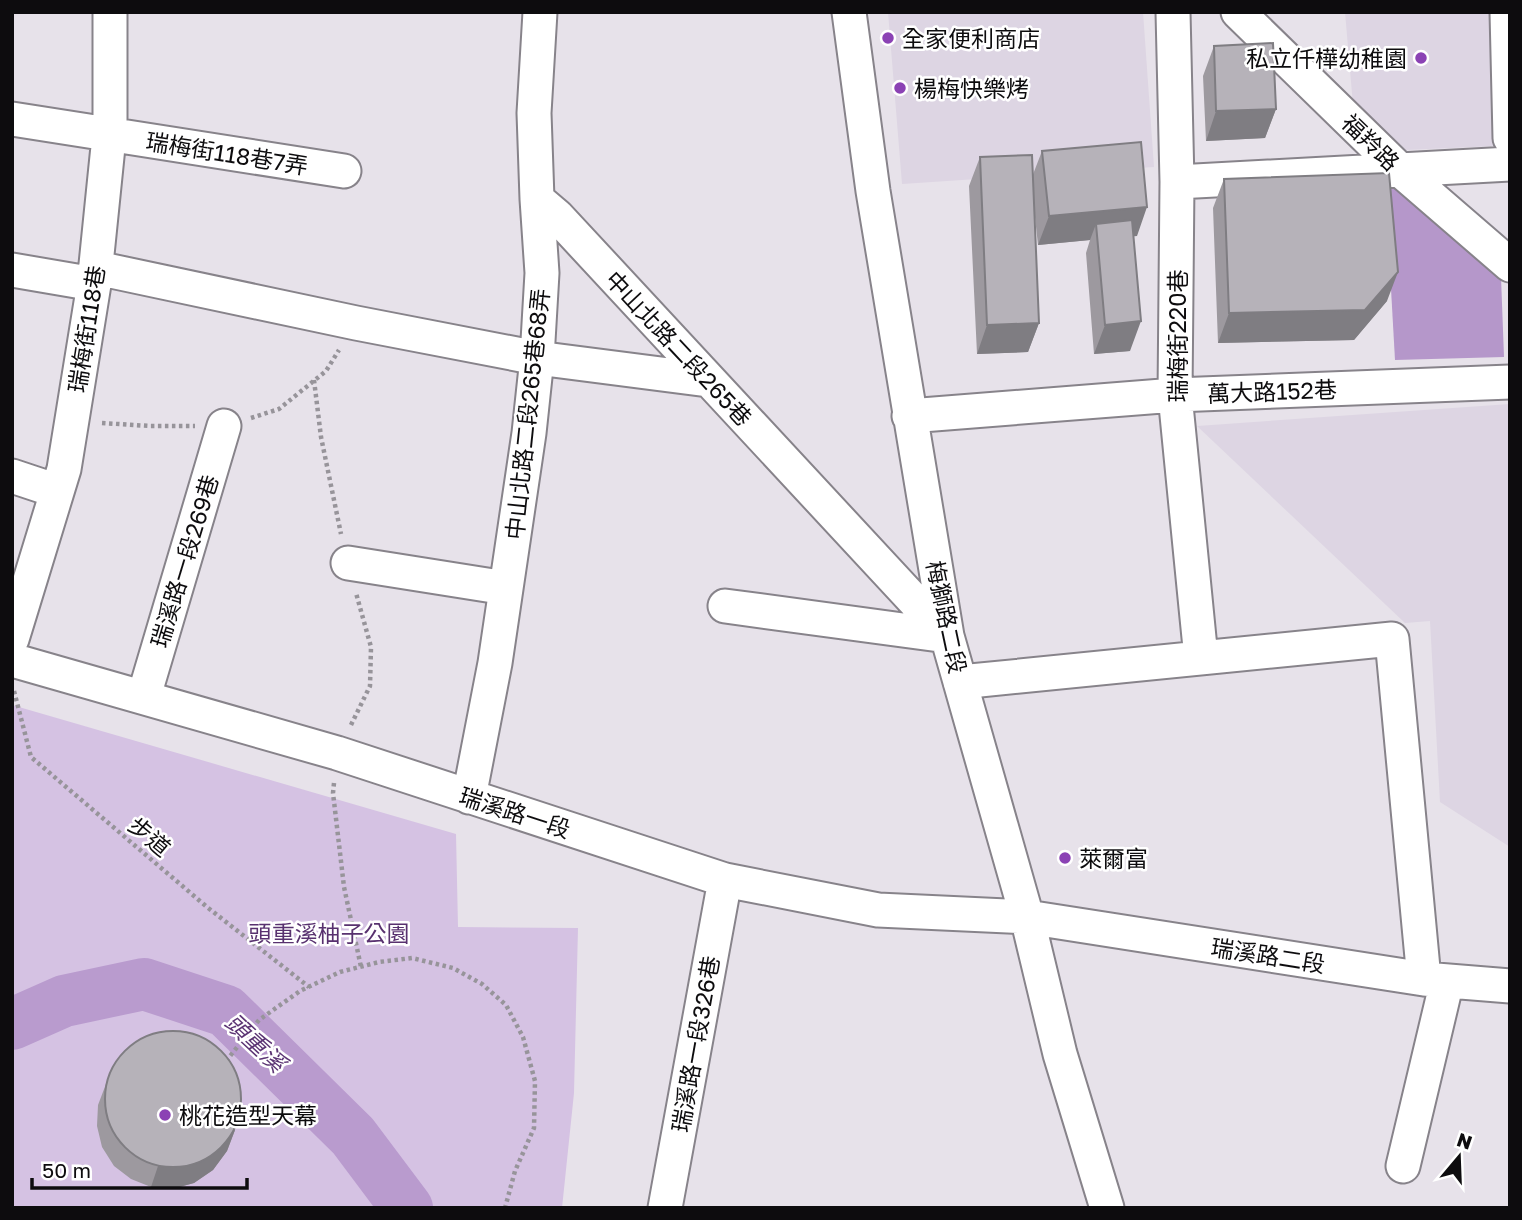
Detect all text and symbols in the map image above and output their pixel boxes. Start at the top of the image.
place label: 全家便利商店 [902,24,1040,52]
marker: 全家便利商店 [880,30,896,46]
place label: 私立仟樺幼稚園 [1246,44,1407,72]
marker: 私立仟樺幼稚園 [1413,50,1429,66]
place label: 楊梅快樂烤 [914,74,1029,102]
marker: 楊梅快樂烤 [892,80,908,96]
street label: 福羚路 [1336,108,1406,176]
street label: 瑞梅街118巷7弄 [144,126,310,180]
street label: 瑞梅街118巷 [62,263,110,395]
street label: 中山北路二段265巷 [600,265,758,431]
street label: 瑞梅街220巷 [1163,270,1191,402]
street label: 中山北路二段265巷68弄 [500,287,554,541]
street label: 萬大路152巷 [1207,375,1337,407]
street label: 瑞溪路一段269巷 [144,471,224,651]
street label: 梅獅路二段 [921,558,973,676]
street label: 瑞溪路一段 [456,781,574,843]
street label: 步道 [123,810,177,862]
place label: 萊爾富 [1079,844,1148,872]
marker: 萊爾富 [1057,850,1073,866]
park label: 頭重溪柚子公園 [249,919,410,947]
street label: 瑞溪路二段 [1209,932,1327,978]
street label: 瑞溪路一段326巷 [666,954,724,1134]
water label: 頭重溪 [220,1007,294,1079]
place label: 桃花造型天幕 [179,1101,317,1129]
marker: 桃花造型天幕 [157,1107,173,1123]
north arrow [1424,1122,1494,1192]
text: N [1454,1127,1475,1154]
scale bar [32,1146,247,1190]
text: 50 m [42,1157,91,1183]

